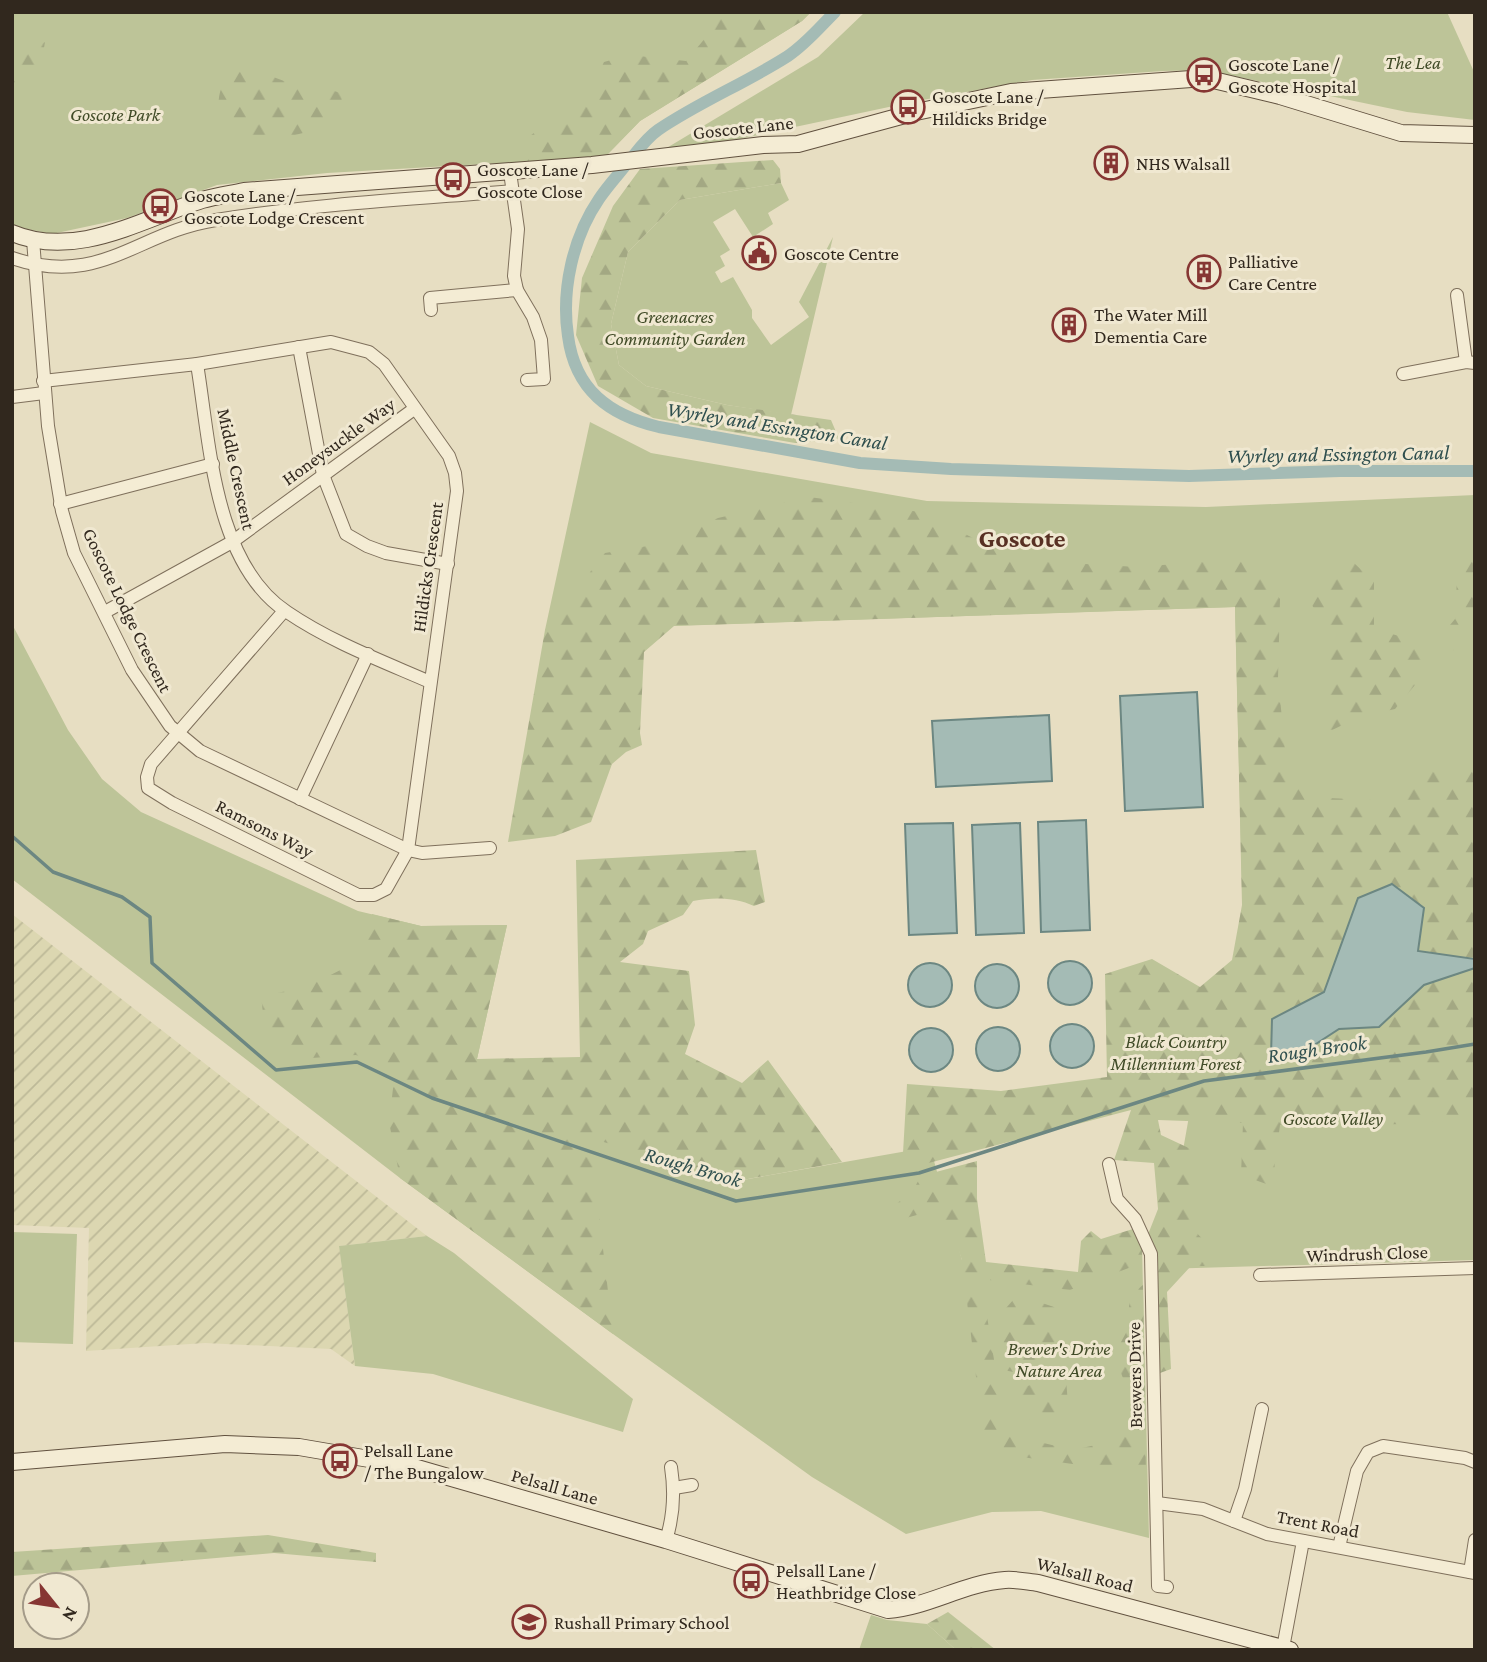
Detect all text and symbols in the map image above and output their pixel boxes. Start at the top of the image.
park label: The Lea [1385,52,1441,73]
place label: Goscote Lane / Goscote Hospital [1228,54,1356,97]
bus stop icon: Goscote Lane / Goscote Hospital [1185,56,1223,94]
place label: Goscote Lane / Hildicks Bridge [932,86,1047,129]
bus stop icon: Goscote Lane / Hildicks Bridge [889,88,927,126]
park label: Goscote Park [70,104,161,125]
street label: Goscote Lane [692,112,794,143]
building icon: NHS Walsall [1092,144,1130,182]
place label: NHS Walsall [1136,153,1230,174]
place label: Goscote Lane / Goscote Close [477,159,590,202]
bus stop icon: Goscote Lane / Goscote Close [434,161,472,199]
place label: Goscote Lane / Goscote Lodge Crescent [184,185,365,228]
bus stop icon: Goscote Lane / Goscote Lodge Crescent [141,187,179,225]
public building icon: Goscote Centre [740,234,778,272]
place label: Goscote Centre [784,243,899,264]
place label: Palliative Care Centre [1228,251,1317,294]
building icon: Palliative Care Centre [1185,253,1223,291]
place label: The Water Mill Dementia Care [1094,304,1207,347]
park label: Greenacres Community Garden [604,306,746,349]
building icon: The Water Mill Dementia Care [1050,306,1088,344]
street label: Honeysuckle Way [278,393,399,489]
water label: Wyrley and Essington Canal [665,397,890,455]
street label: Middle Crescent [213,406,260,532]
water label: Wyrley and Essington Canal [1227,440,1450,468]
street label: Hildicks Crescent [408,500,447,633]
district label: Goscote [978,524,1066,553]
street label: Goscote Lodge Crescent [79,525,177,696]
street label: Ramsons Way [213,795,317,862]
water label: Rough Brook [1266,1030,1369,1068]
park label: Black Country Millennium Forest [1110,1031,1242,1074]
park label: Goscote Valley [1283,1108,1383,1129]
water label: Rough Brook [642,1142,745,1193]
street label: Windrush Close [1306,1241,1428,1266]
street label: Brewers Drive [1123,1322,1146,1428]
park label: Brewer's Drive Nature Area [1007,1338,1111,1381]
place label: Pelsall Lane / The Bungalow [364,1440,484,1483]
bus stop icon: Pelsall Lane / The Bungalow [321,1442,359,1480]
street label: Pelsall Lane [509,1464,601,1509]
street label: Trent Road [1275,1505,1361,1542]
street label: Walsall Road [1034,1552,1135,1597]
place label: Pelsall Lane / Heathbridge Close [776,1560,916,1603]
bus stop icon: Pelsall Lane / Heathbridge Close [732,1562,770,1600]
north arrow [21,1571,91,1641]
text: N [58,1603,83,1625]
school or university icon: Rushall Primary School [510,1603,548,1641]
place label: Rushall Primary School [554,1612,730,1633]

